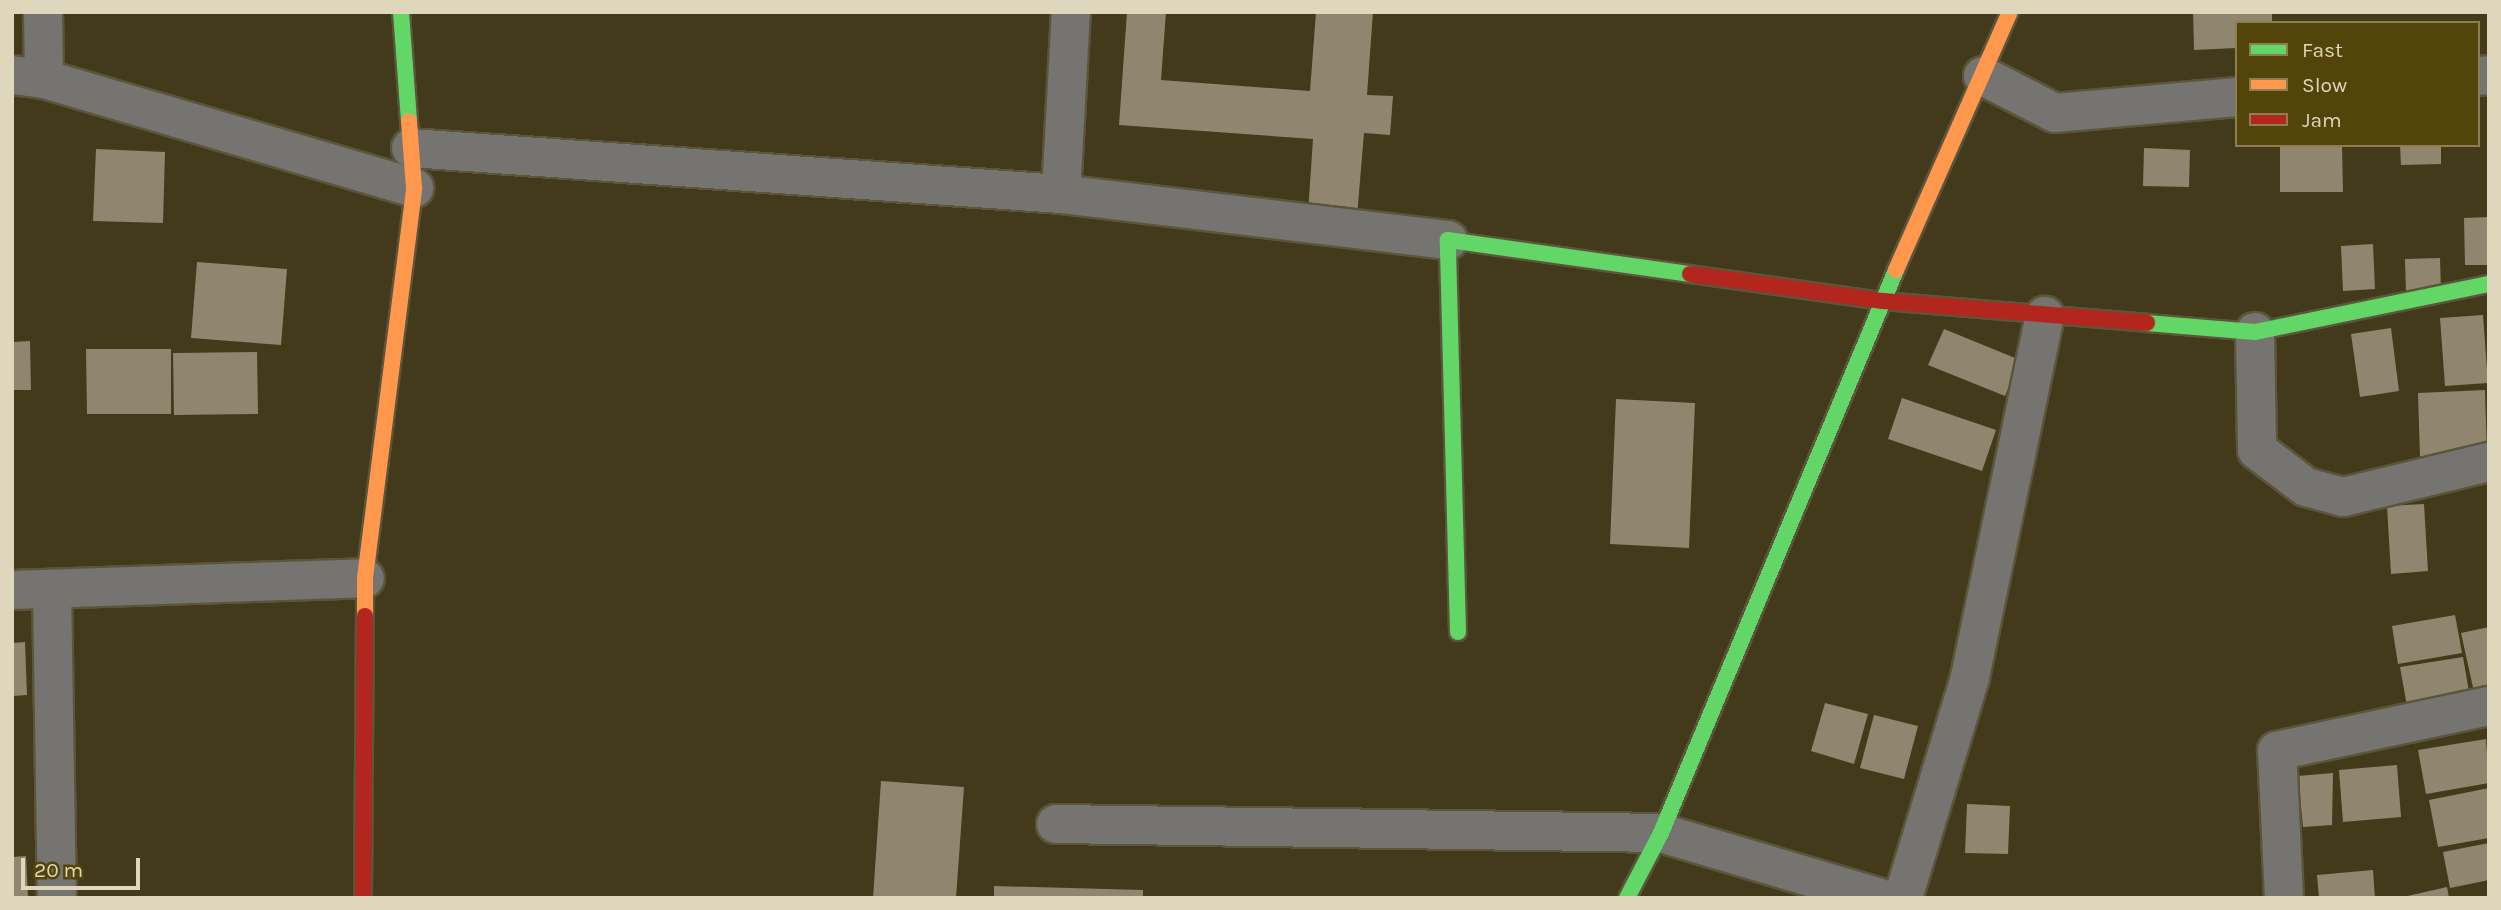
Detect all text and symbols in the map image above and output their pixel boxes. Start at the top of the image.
legend [2235,21,2480,147]
text: Fast [2302,38,2343,62]
text: Slow [2302,73,2347,97]
text: Jam [2302,108,2342,132]
scale bar [24,844,144,888]
text: 20 m [34,858,83,882]

